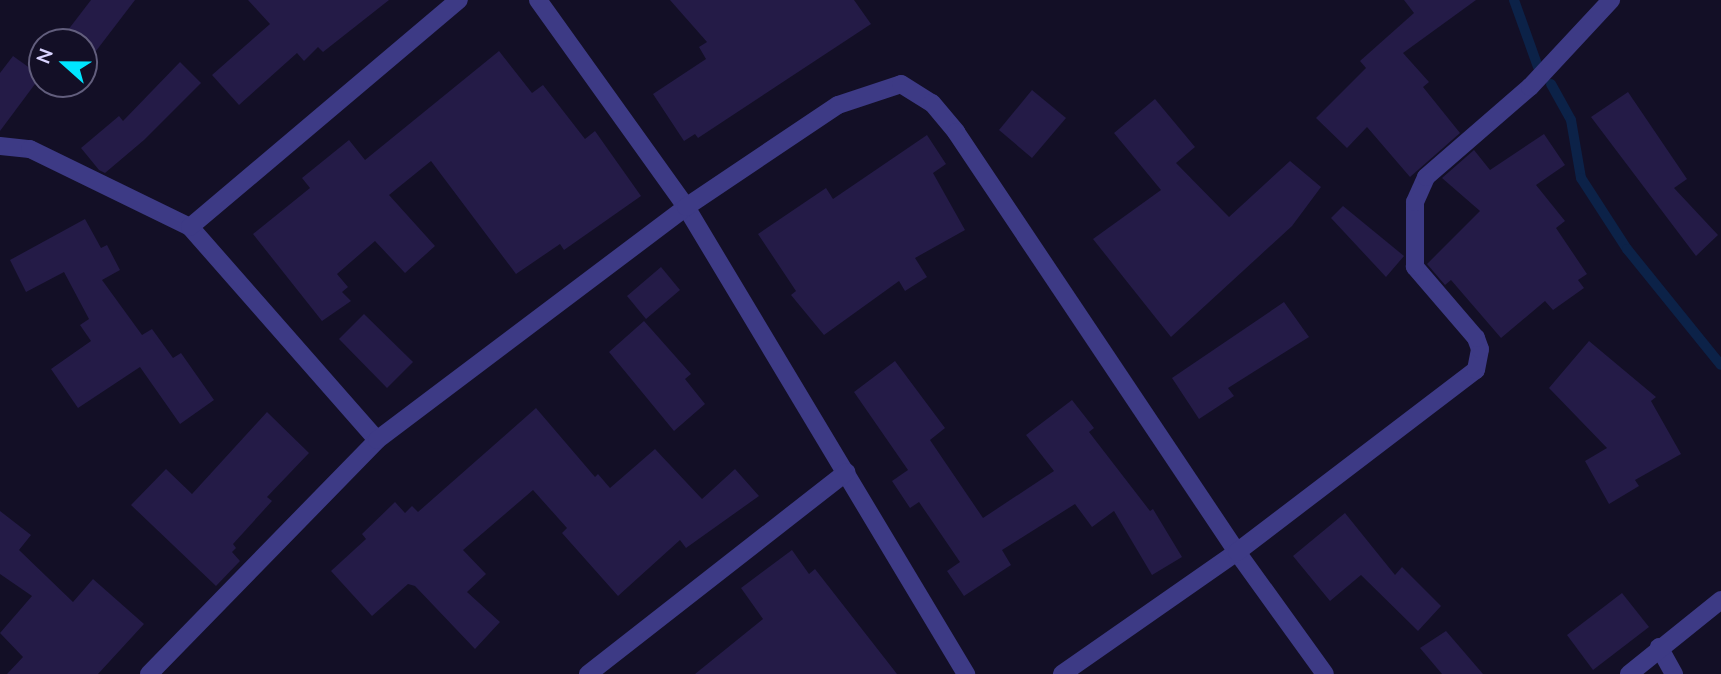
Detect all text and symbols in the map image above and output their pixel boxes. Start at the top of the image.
north arrow [28,28,98,98]
text: N [31,45,60,67]

